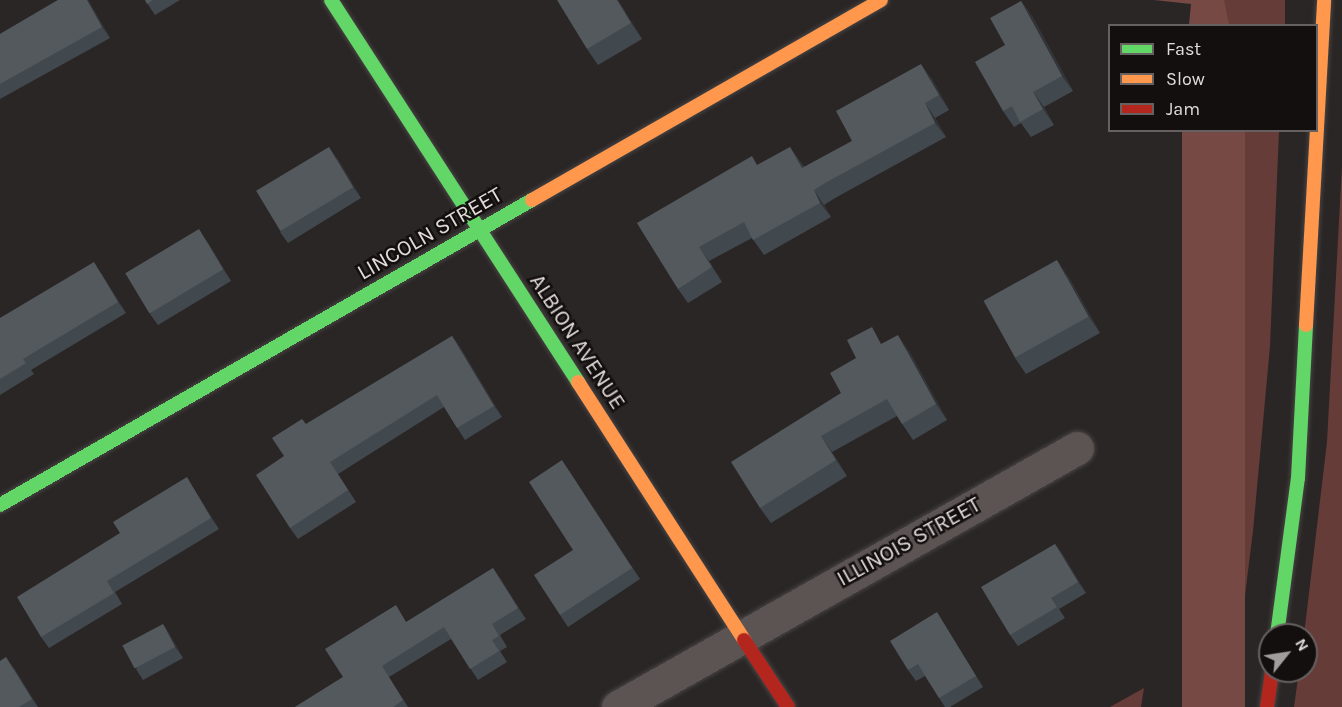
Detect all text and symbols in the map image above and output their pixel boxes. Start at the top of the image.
legend [1108,24,1318,132]
text: Fast [1166,38,1201,60]
text: Slow [1166,68,1205,90]
text: Jam [1166,98,1200,120]
street label: LINCOLN STREET [353,182,507,286]
street label: ALBION AVENUE [524,269,630,415]
street label: ILLINOIS STREET [832,492,986,592]
north arrow [1258,623,1318,683]
text: N [1291,635,1313,654]

